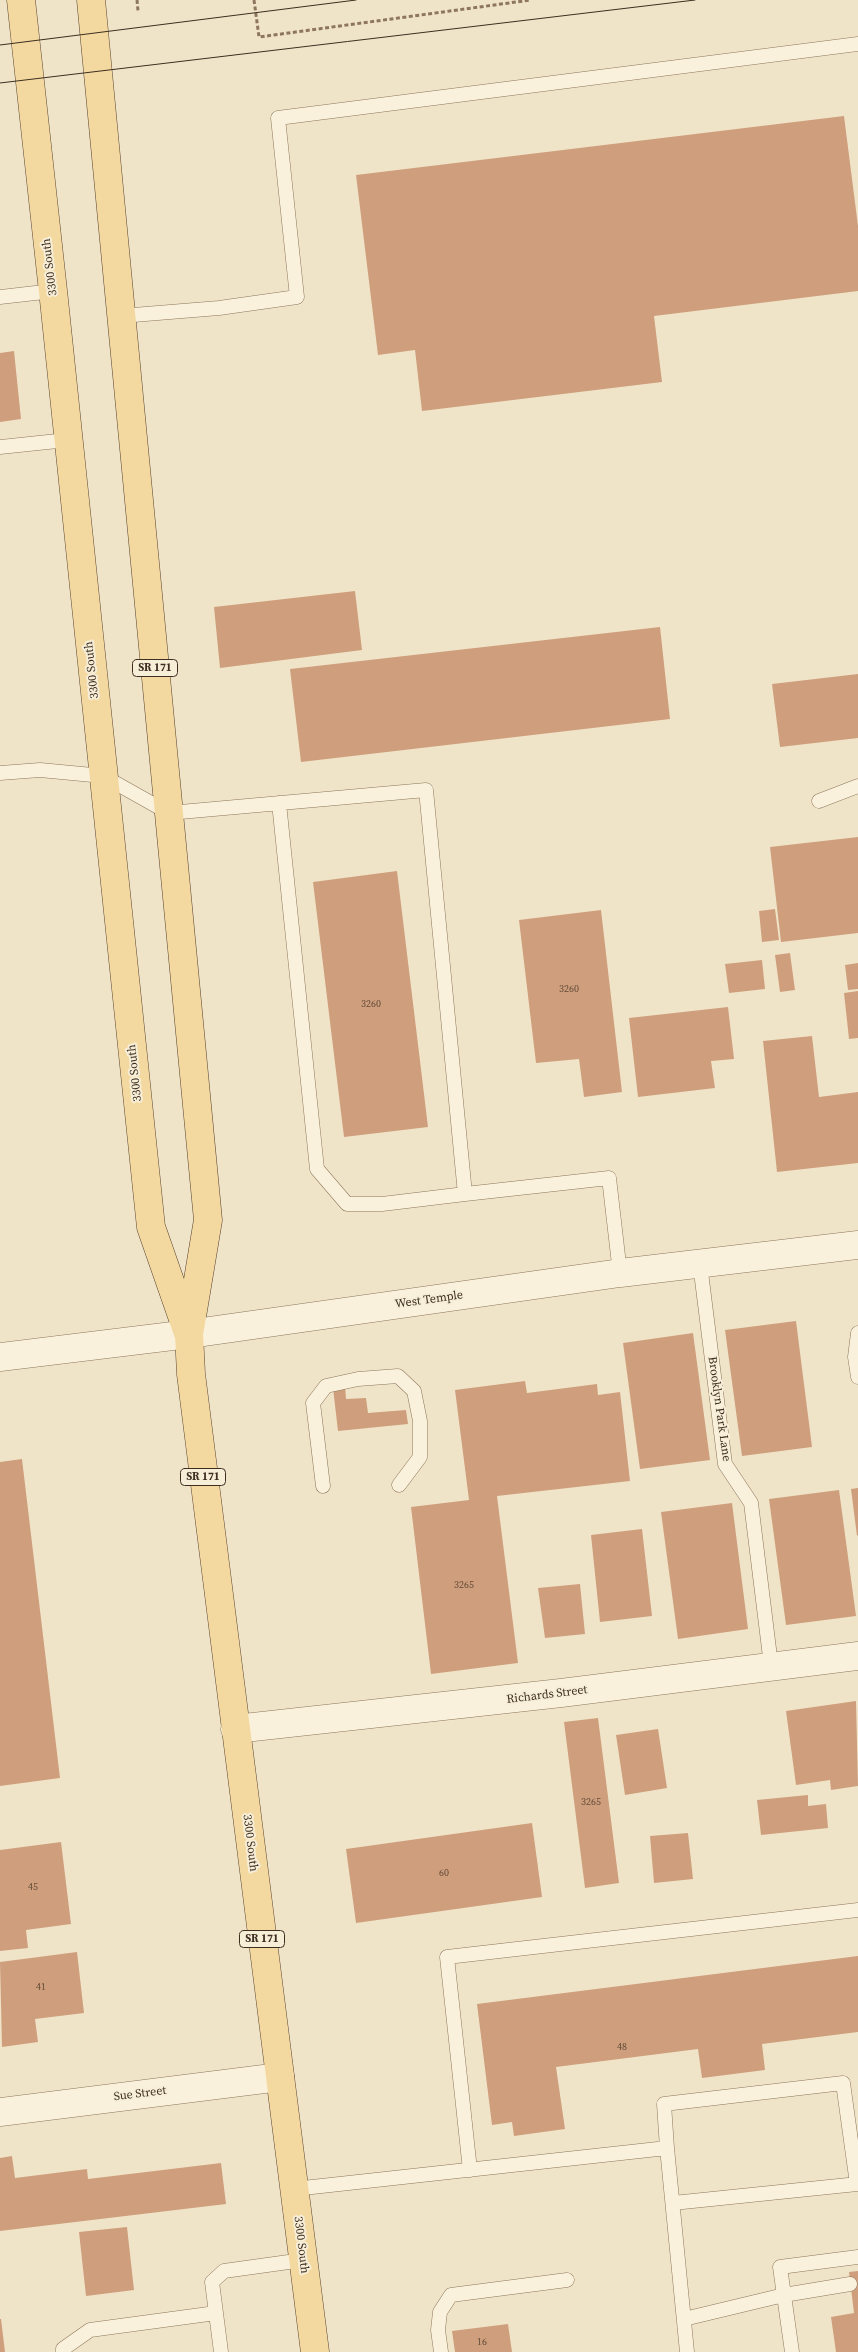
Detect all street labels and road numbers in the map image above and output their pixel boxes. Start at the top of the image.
street label: 3300 South [39,238,61,296]
street label: 3300 South [82,641,102,699]
road number: SR 171 [132,660,178,676]
street label: 3300 South [125,1044,145,1102]
street label: West Temple [394,1288,464,1312]
street label: Brooklyn Park Lane [705,1356,733,1462]
road number: SR 171 [180,1468,226,1485]
street label: Richards Street [506,1683,588,1707]
street label: 3300 South [239,1814,261,1872]
road number: SR 171 [240,1930,284,1948]
street label: Sue Street [113,2084,167,2104]
street label: 3300 South [290,2216,312,2274]

